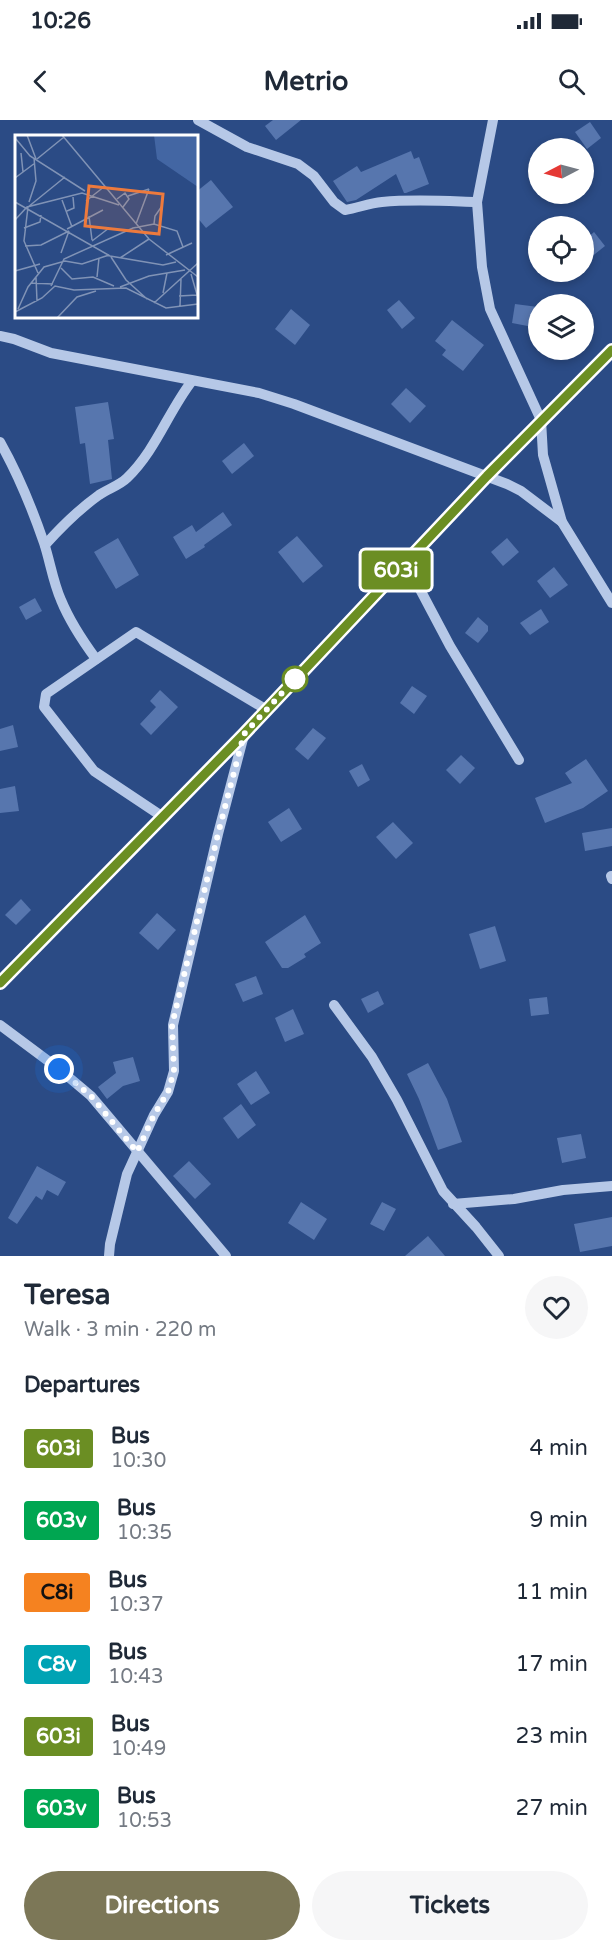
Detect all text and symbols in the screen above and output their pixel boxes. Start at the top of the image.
text: 10:26 [30,8,91,34]
icon: back [24,65,57,98]
text: Metrio [264,65,348,98]
icon: search [555,65,588,98]
inset map [15,135,198,318]
north arrow [528,138,594,204]
map controls [528,138,594,360]
button: locate [528,216,594,282]
button: layers [528,294,594,360]
line badge: 603i [354,550,438,590]
text: 603i [374,558,418,583]
unlabelled marker [282,666,308,692]
your location [44,1054,74,1084]
button: heart [525,1276,588,1339]
text: Teresa [24,1278,110,1312]
text: Walk · 3 min · 220 m [24,1318,216,1342]
text: Departures [24,1372,140,1398]
text: Bus [111,1423,150,1449]
text: 4 min [529,1435,588,1461]
text: 603i [36,1436,81,1461]
text: 10:30 [111,1449,166,1473]
text: Bus [117,1495,156,1521]
text: 9 min [529,1507,588,1533]
text: 603v [36,1508,87,1533]
text: 10:35 [117,1521,172,1545]
text: Bus [108,1567,147,1593]
text: 11 min [516,1579,588,1605]
text: C8i [40,1580,74,1605]
text: 10:37 [108,1593,163,1617]
text: Bus [108,1639,147,1665]
text: 17 min [516,1651,588,1677]
text: C8v [38,1652,76,1677]
text: 10:43 [108,1665,163,1689]
text: Bus [111,1711,150,1737]
text: 23 min [516,1723,588,1749]
text: 603i [36,1724,81,1749]
text: 10:49 [111,1737,166,1761]
text: Bus [117,1783,156,1809]
text: 27 min [516,1795,588,1821]
text: 603v [36,1796,87,1821]
text: 10:53 [117,1809,172,1833]
button: Directions [24,1871,300,1940]
button: Tickets [312,1871,588,1940]

